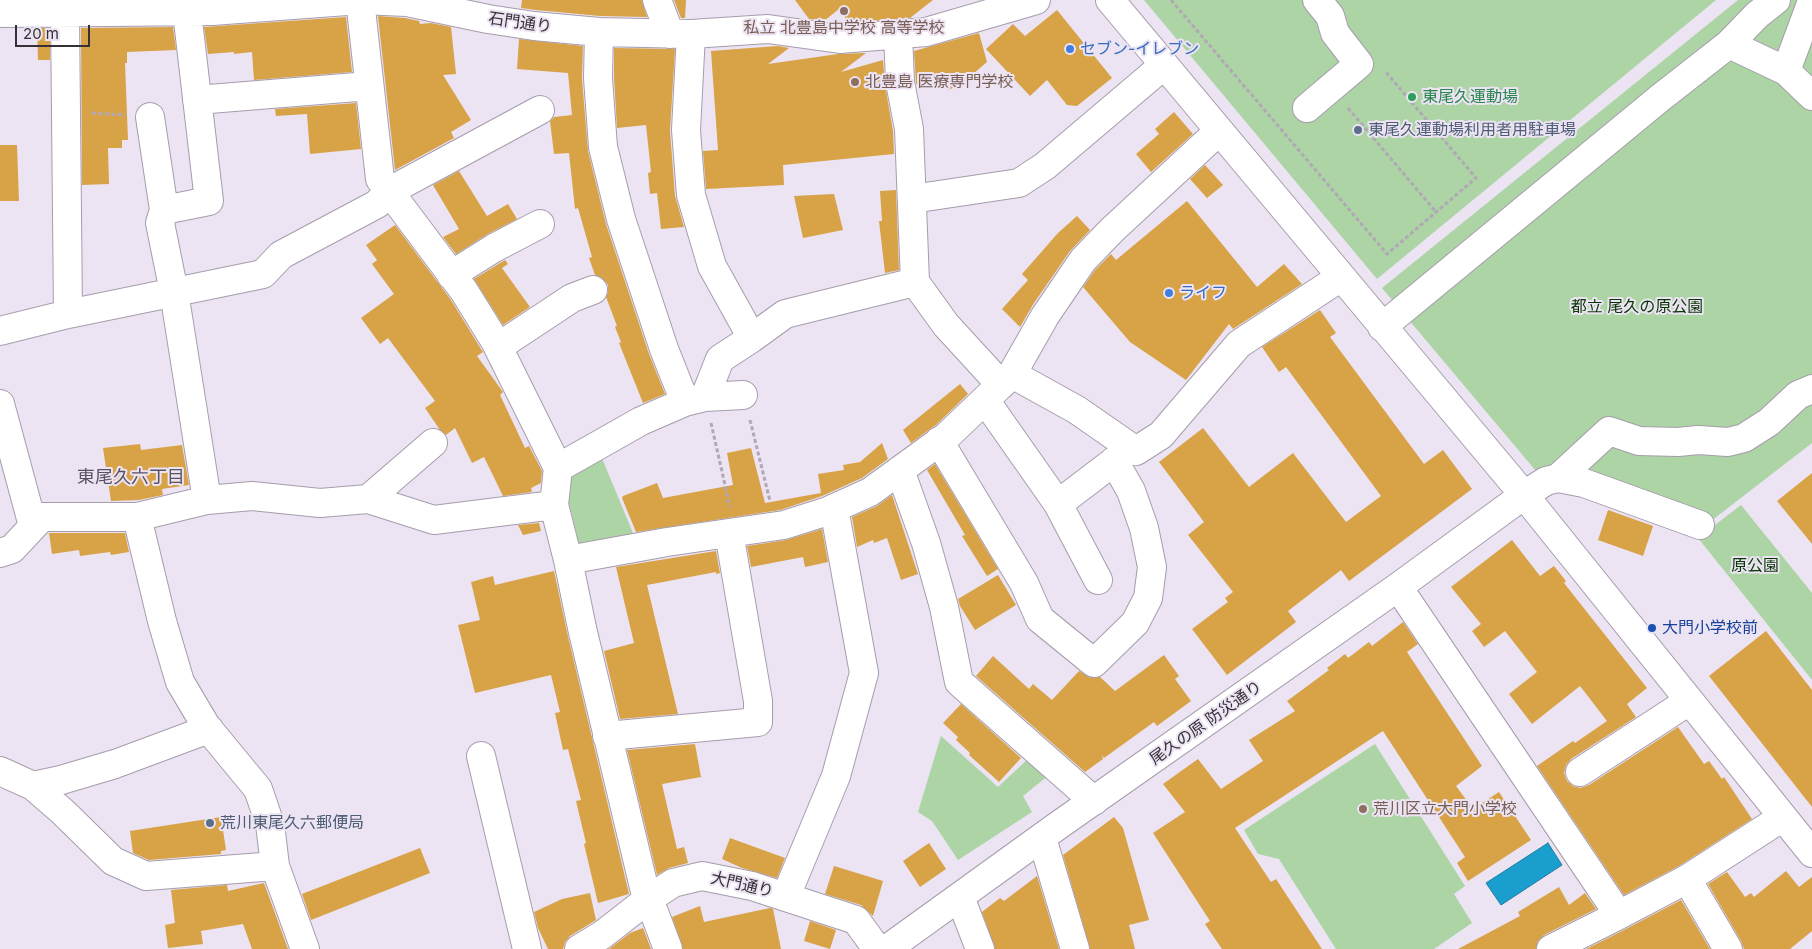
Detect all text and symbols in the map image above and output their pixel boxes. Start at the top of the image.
marker: 私立 北豊島中学校 高等学校 [838,5,850,17]
street label: 石門通り [487,9,553,37]
scale bar [18,15,92,47]
place label: 私立 北豊島中学校 高等学校 [744,18,944,38]
text: 20 m [23,24,59,43]
place label: セブン-イレブン [1080,39,1199,59]
marker: セブン-イレブン [1064,43,1076,55]
place label: 北豊島 医療専門学校 [865,72,1013,92]
marker: 北豊島 医療専門学校 [849,76,861,88]
place label: 東尾久運動場 [1422,87,1518,107]
marker: 東尾久運動場 [1406,91,1418,103]
place label: 東尾久運動場利用者用駐車場 [1368,120,1576,140]
marker: 東尾久運動場利用者用駐車場 [1352,124,1364,136]
place label: ライフ [1179,283,1227,303]
marker: ライフ [1163,287,1175,299]
park label: 都立 尾久の原公園 [1571,297,1703,317]
district label: 東尾久六丁目 [77,467,185,489]
park label: 原公園 [1731,556,1779,576]
place label: 大門小学校前 [1662,618,1758,638]
marker: 大門小学校前 [1646,622,1658,634]
street label: 尾久の原 防災通り [1146,677,1266,769]
place label: 荒川区立大門小学校 [1373,799,1517,819]
marker: 荒川区立大門小学校 [1357,803,1369,815]
place label: 荒川東尾久六郵便局 [220,813,364,833]
marker: 荒川東尾久六郵便局 [204,817,216,829]
street label: 大門通り [709,868,775,902]

